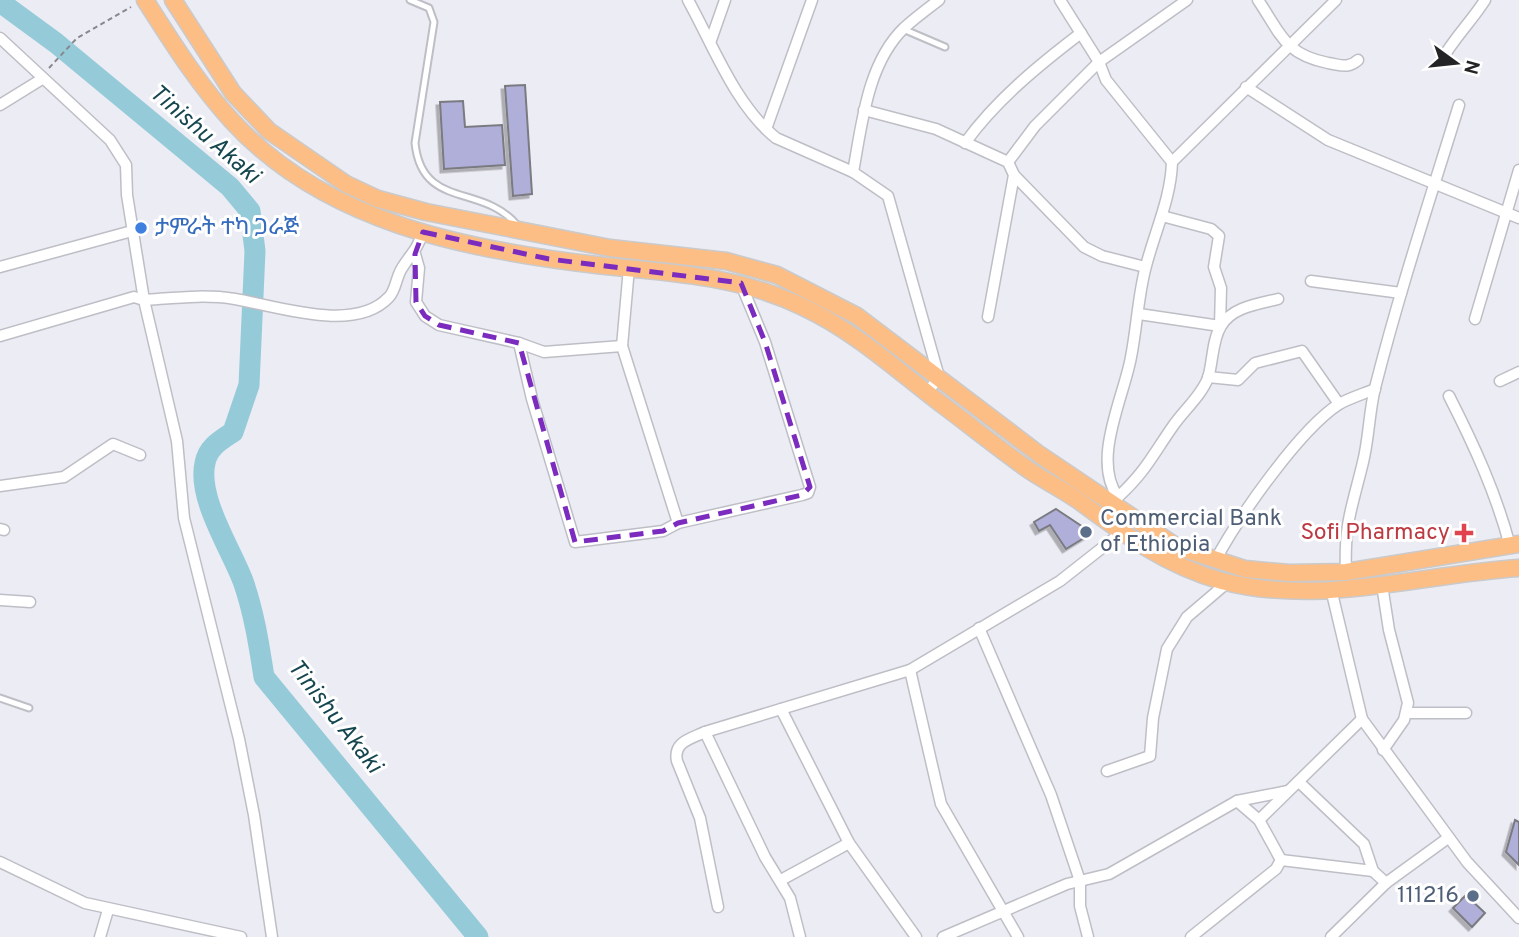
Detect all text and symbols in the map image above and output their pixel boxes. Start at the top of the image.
north arrow [1421,28,1491,98]
text: N [1457,57,1484,77]
water label: Tinishu Akaki [142,79,266,192]
place label: ታምራት ተካ ጋራጅ [155,214,300,243]
marker: ታምራት ተካ ጋራጅ [133,220,149,236]
place label: Commercial Bank of Ethiopia [1100,505,1282,560]
place label: Sofi Pharmacy [1300,519,1450,548]
marker: Commercial Bank of Ethiopia [1078,524,1094,540]
marker: Sofi Pharmacy [1456,525,1472,541]
water label: Tinishu Akaki [280,654,389,781]
place label: 111216 [1397,882,1459,911]
marker: 111216 [1465,888,1481,904]

